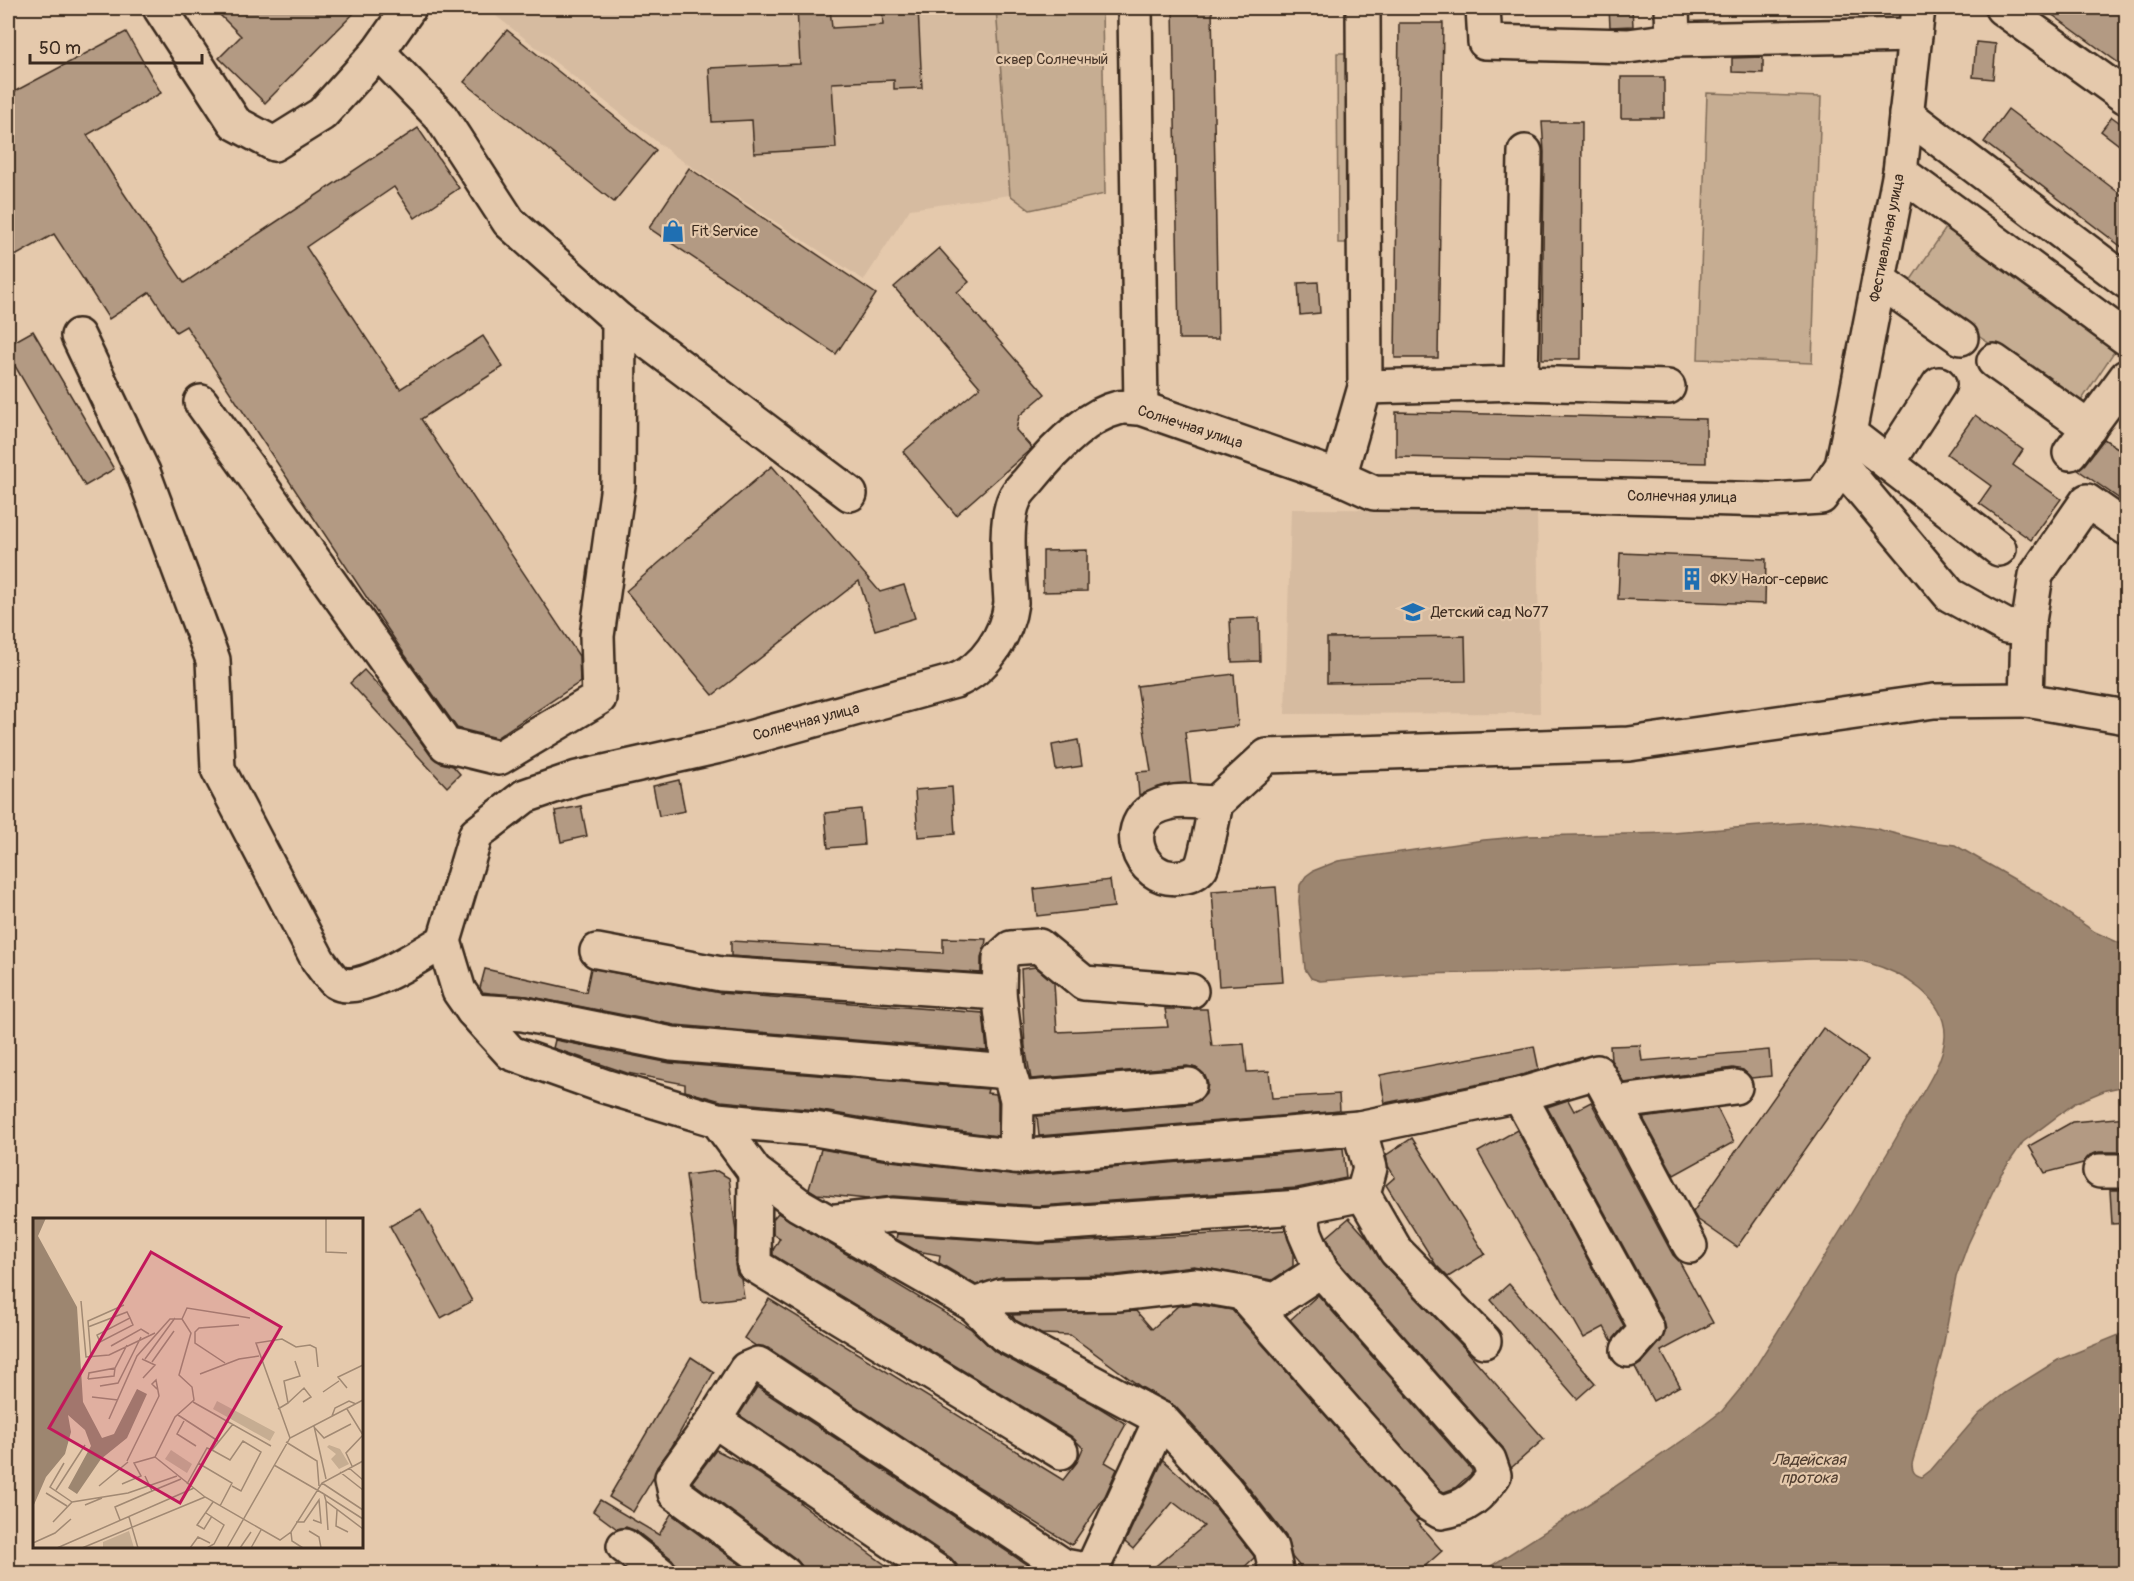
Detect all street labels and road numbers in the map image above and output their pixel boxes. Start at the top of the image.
street label: Фестивальная улица [1865,172,1909,304]
street label: Солнечная улица [1135,401,1245,453]
street label: Солнечная улица [1627,487,1737,507]
street label: Солнечная улица [751,699,861,745]

